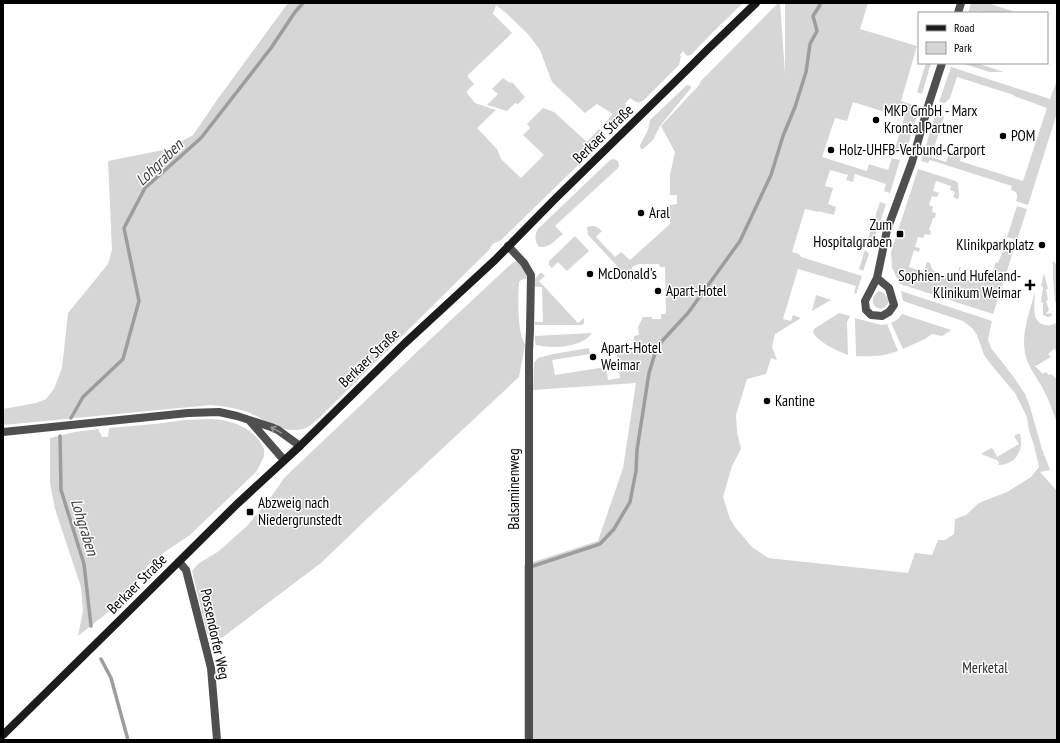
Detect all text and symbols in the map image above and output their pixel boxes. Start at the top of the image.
legend [918,12,1048,64]
text: Road [954,20,974,35]
text: Park [954,40,972,55]
street label: Berkaer Straße [568,100,637,167]
place label: MKP GmbH - Marx Krontal Partner [884,101,978,137]
marker: MKP GmbH - Marx Krontal Partner [871,115,881,125]
place label: POM [1011,126,1035,145]
marker: POM [998,131,1008,141]
water label: Lohgraben [131,134,188,189]
place label: Holz-UHFB-Verbund-Carport [839,140,985,159]
marker: Holz-UHFB-Verbund-Carport [826,145,836,155]
place label: Aral [649,203,670,222]
marker: Aral [636,208,646,218]
place label: Zum Hospitalgraben [813,215,892,251]
marker: Zum Hospitalgraben [895,229,905,239]
place label: Klinikparkplatz [956,235,1034,254]
marker: Klinikparkplatz [1037,240,1047,250]
place label: McDonald's [598,264,657,283]
place label: Sophien- und Hufeland- Klinikum Weimar [898,266,1022,302]
marker: McDonald's [585,269,595,279]
marker: Sophien- und Hufeland- Klinikum Weimar [1024,279,1036,291]
place label: Apart-Hotel [666,281,727,300]
marker: Apart-Hotel [653,286,663,296]
street label: Berkaer Straße [334,324,403,391]
place label: Apart-Hotel Weimar [601,338,662,374]
marker: Apart-Hotel Weimar [588,352,598,362]
place label: Kantine [775,391,815,410]
marker: Kantine [762,396,772,406]
one-way arrow [271,426,283,433]
street label: Balsaminenweg [504,448,523,530]
place label: Abzweig nach Niedergrunstedt [258,493,342,529]
water label: Lohgraben [67,496,103,559]
marker: Abzweig nach Niedergrunstedt [245,507,255,517]
street label: Berkaer Straße [103,550,171,618]
street label: Possendorfer Weg [197,587,234,681]
park label: Merketal [962,658,1008,677]

